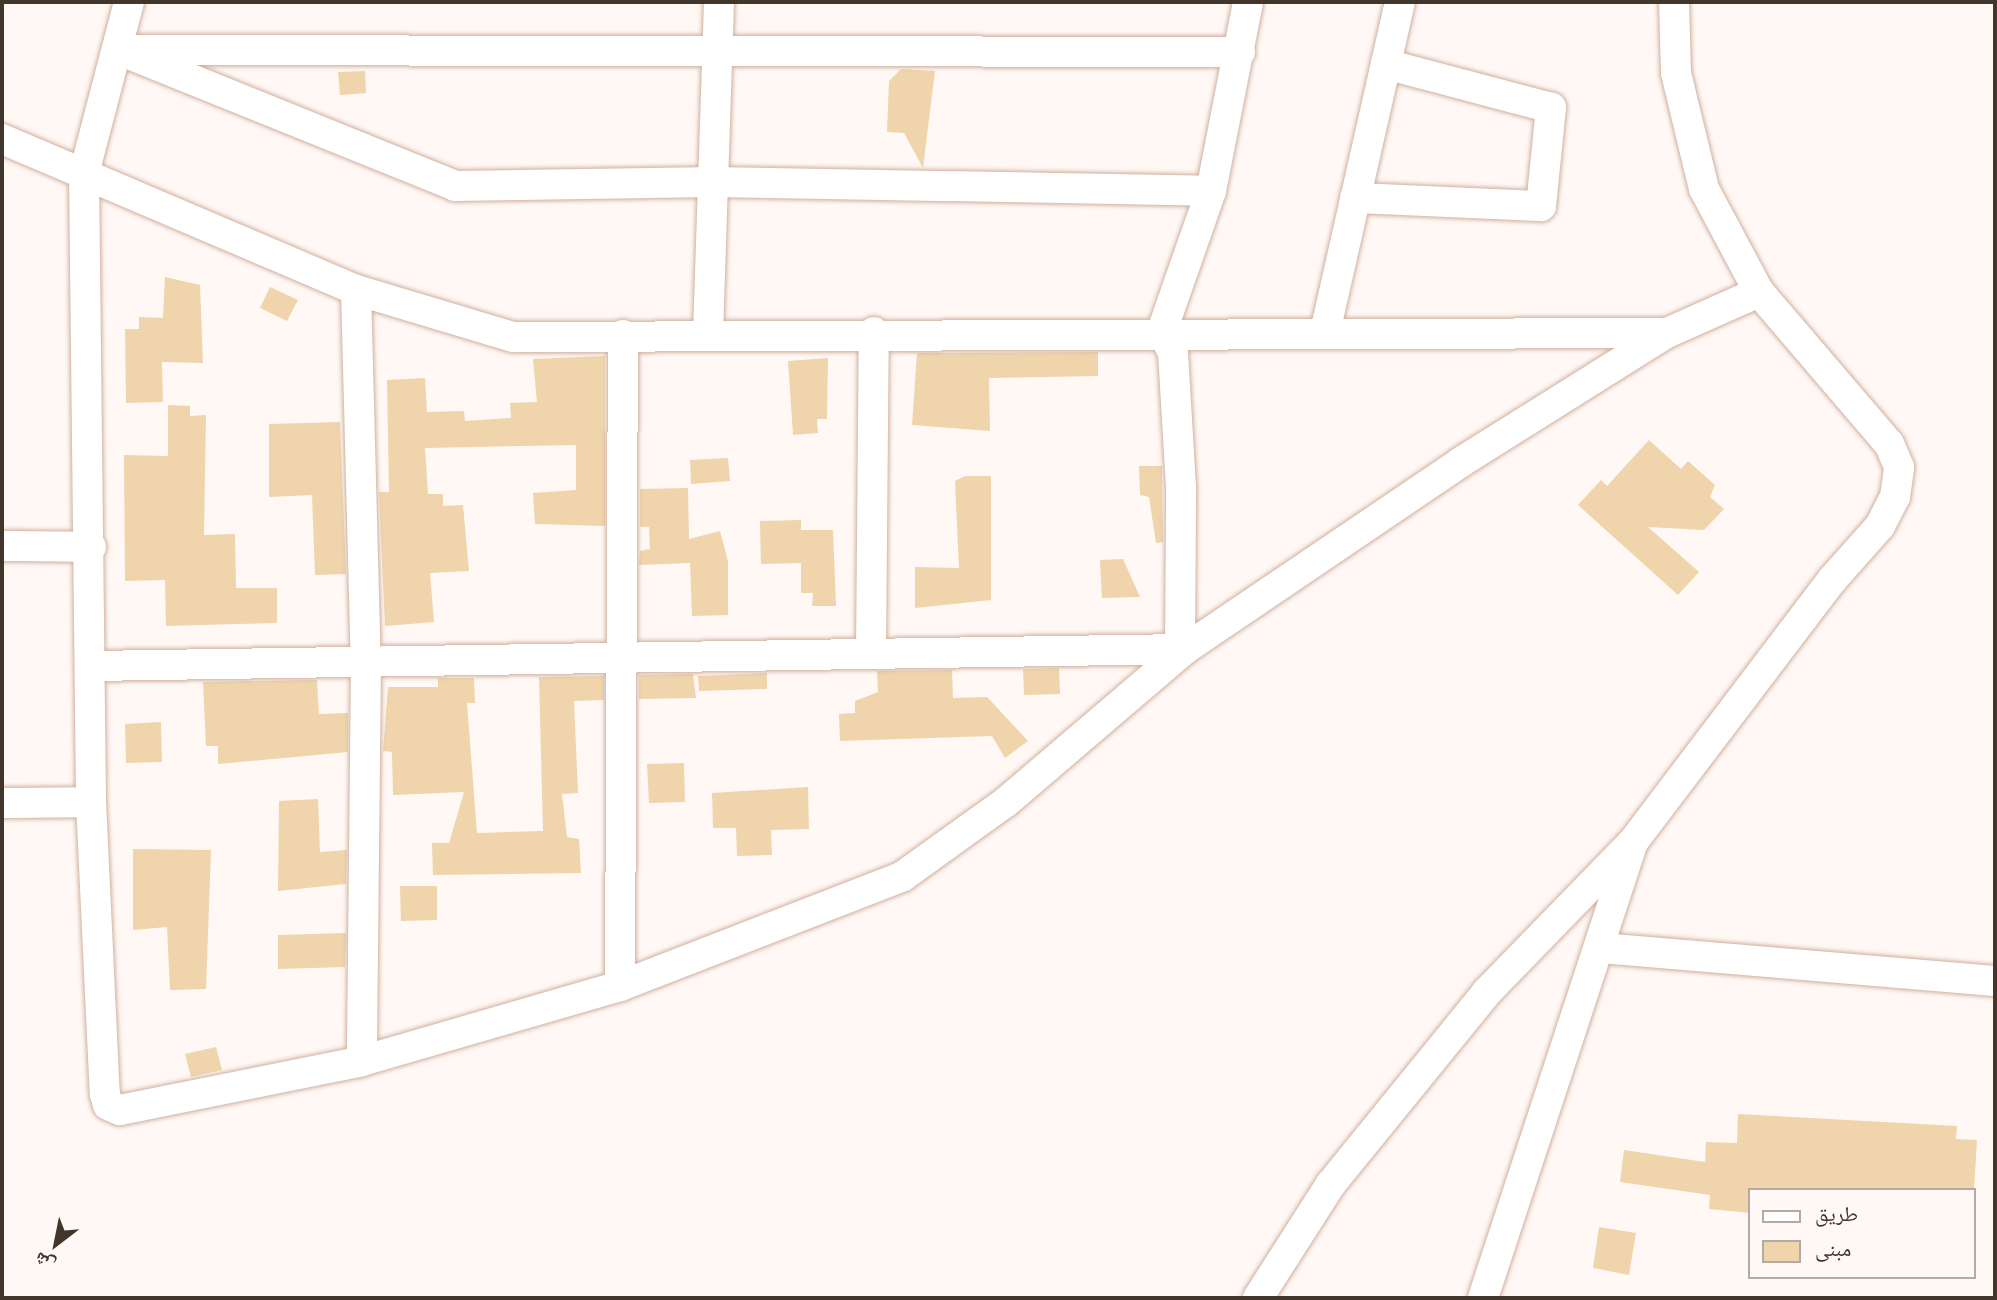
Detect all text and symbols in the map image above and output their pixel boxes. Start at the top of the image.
legend [1748,1188,1976,1279]
text: طريق [1815,1201,1858,1226]
north arrow [21,1209,91,1279]
text: مبنى [1815,1236,1851,1261]
text: ش [30,1247,59,1277]

